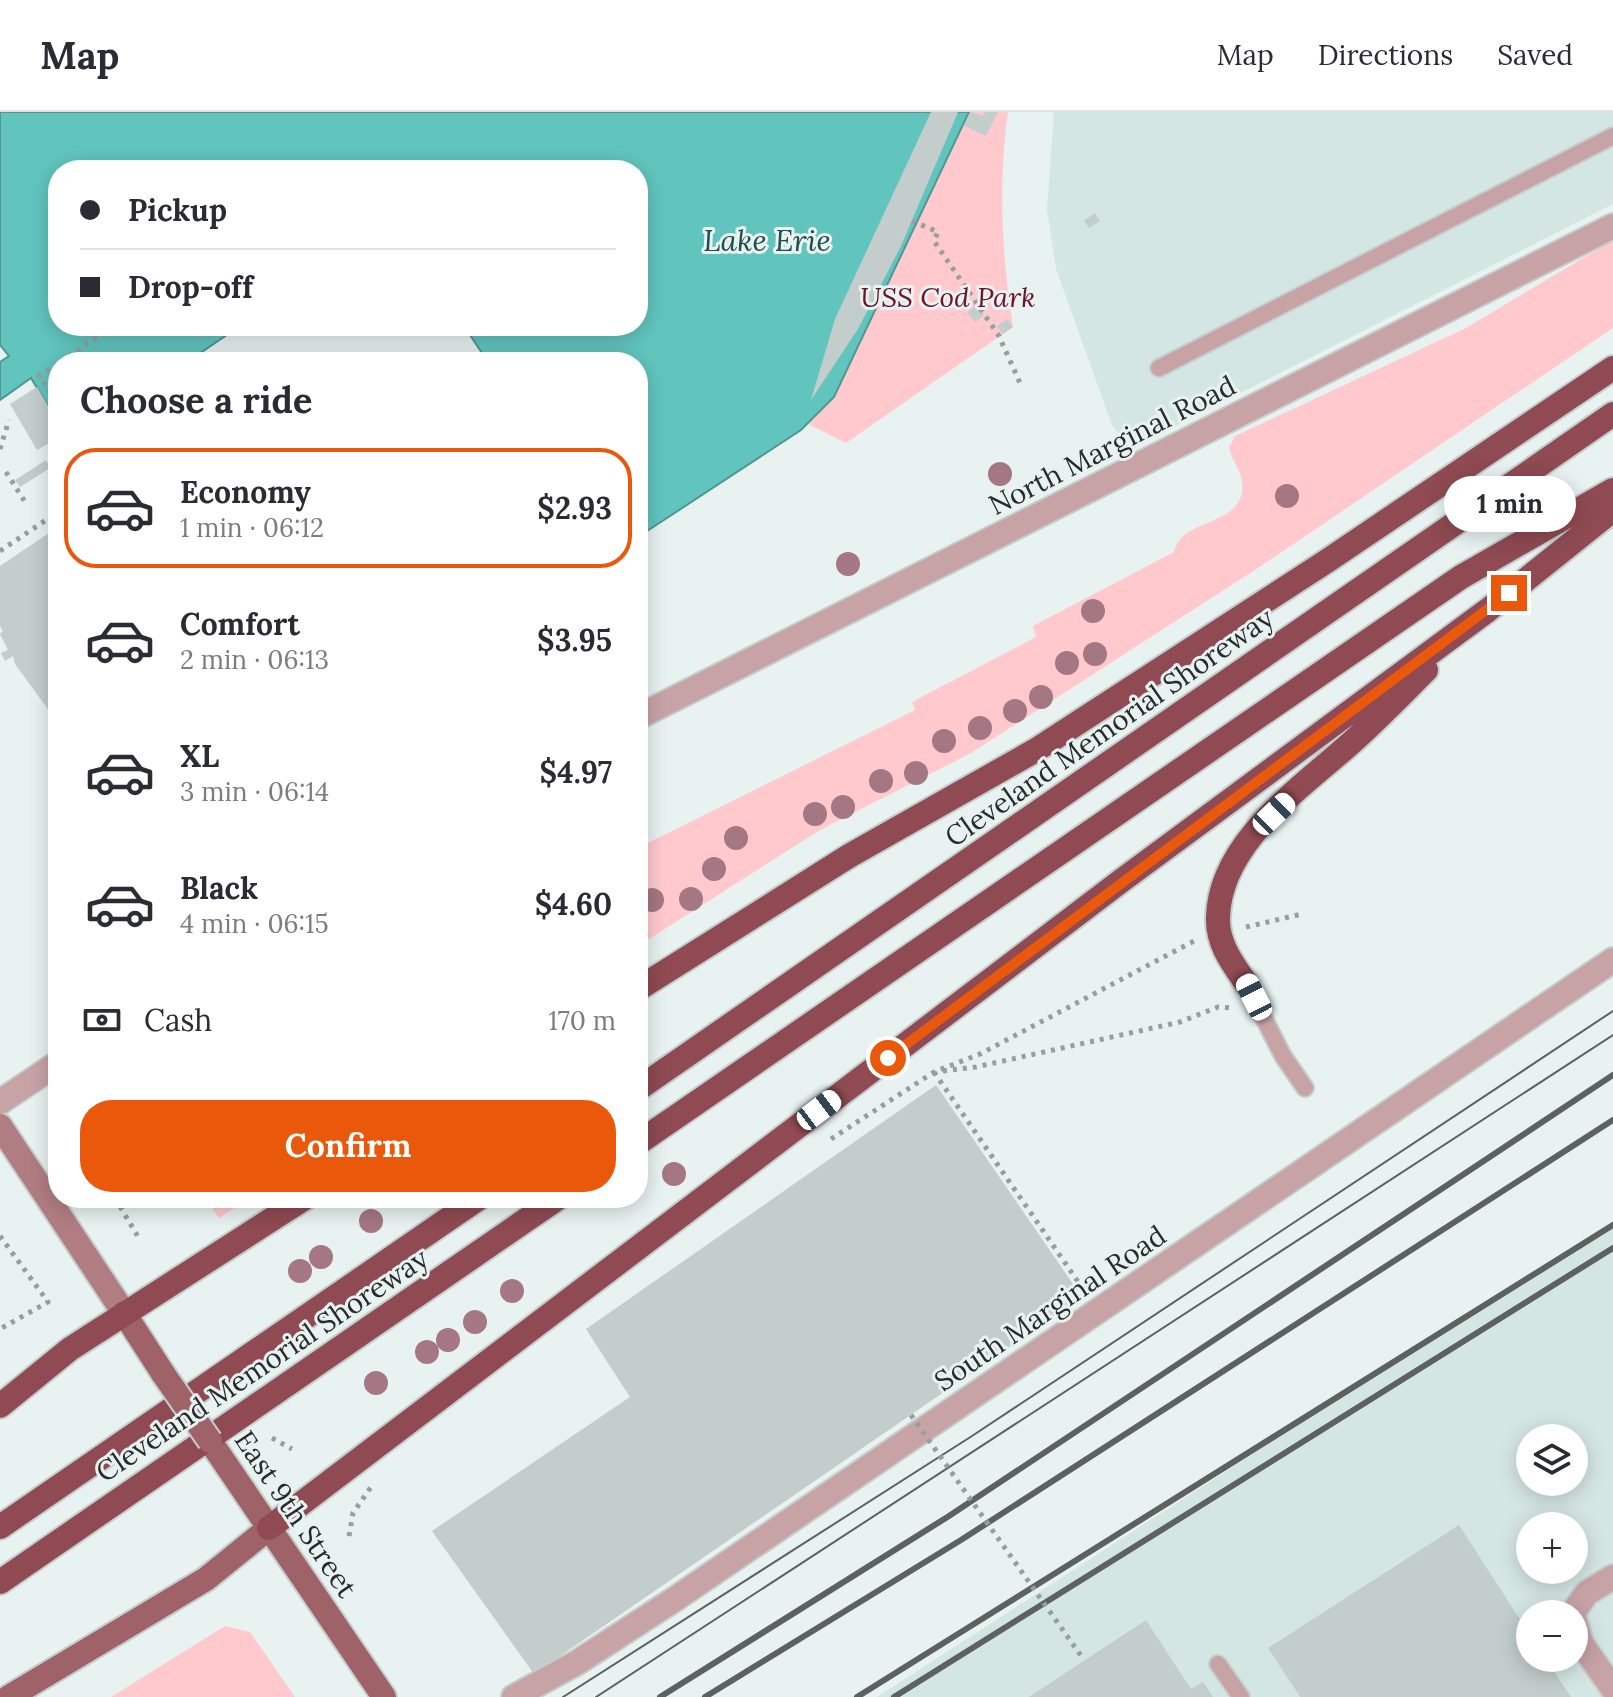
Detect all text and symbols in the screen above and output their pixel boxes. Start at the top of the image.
text: Map [40,31,119,79]
text: Map [1217,37,1274,73]
text: Directions [1318,37,1453,73]
text: Saved [1497,37,1573,73]
text: Pickup [128,191,227,229]
water label: Lake Erie [703,221,831,259]
text: Drop-off [128,268,253,306]
park label: USS Cod Park [860,279,1036,315]
street label: North Marginal Road [983,367,1241,523]
text: Choose a ride [80,377,312,423]
icon: car [84,472,156,544]
text: Economy [180,473,311,511]
callout: 1 min [1443,477,1575,533]
text: 1 min [1477,487,1543,520]
text: $2.93 [537,489,612,527]
text: 1 min · 06:12 [180,511,324,544]
route end [1491,575,1527,611]
street label: Cleveland Memorial Shoreway [938,599,1281,855]
icon: car [84,604,156,676]
text: Comfort [180,605,300,643]
text: $3.95 [537,621,612,659]
text: 2 min · 06:13 [180,643,329,676]
icon: car [84,736,156,808]
text: XL [180,737,219,775]
text: $4.97 [540,753,612,791]
text: 3 min · 06:14 [180,775,329,808]
car [1248,789,1300,839]
icon: car [84,868,156,940]
text: Black [180,869,258,907]
text: $4.60 [535,885,612,923]
text: 4 min · 06:15 [180,907,329,940]
car [1232,970,1276,1024]
icon: cash [80,998,124,1042]
text: Cash [144,1001,212,1039]
text: 170 m [548,1004,616,1037]
route start [870,1040,906,1076]
car [793,1086,845,1134]
button: Confirm [80,1100,616,1192]
street label: South Marginal Road [927,1217,1173,1399]
street label: Cleveland Memorial Shoreway [89,1240,435,1490]
street label: East 9th Street [227,1424,365,1604]
map controls [1516,1424,1588,1672]
button: layers [1516,1424,1588,1496]
button: + [1516,1512,1588,1584]
button: − [1516,1600,1588,1672]

